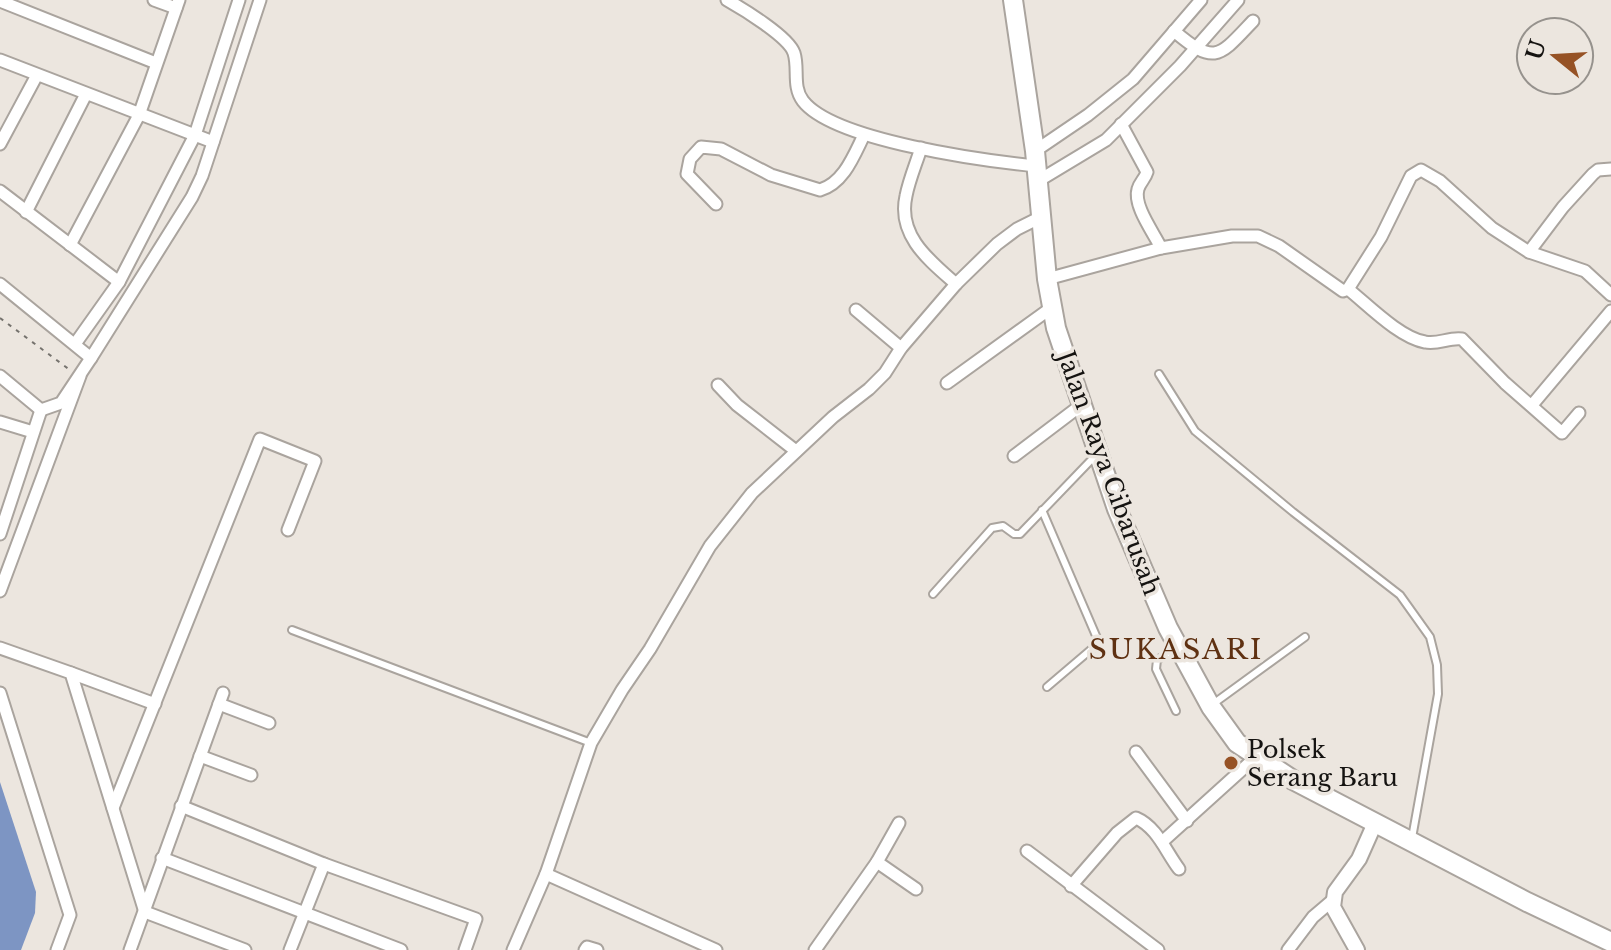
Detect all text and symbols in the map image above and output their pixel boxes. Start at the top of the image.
north arrow [1515,16,1595,96]
text: U [1521,36,1552,63]
street label: Jalan Raya Cibarusah [1050,344,1167,599]
district label: SUKASARI [1089,632,1263,667]
place label: Polsek Serang Baru [1247,735,1398,792]
marker: Polsek Serang Baru [1222,754,1240,772]

